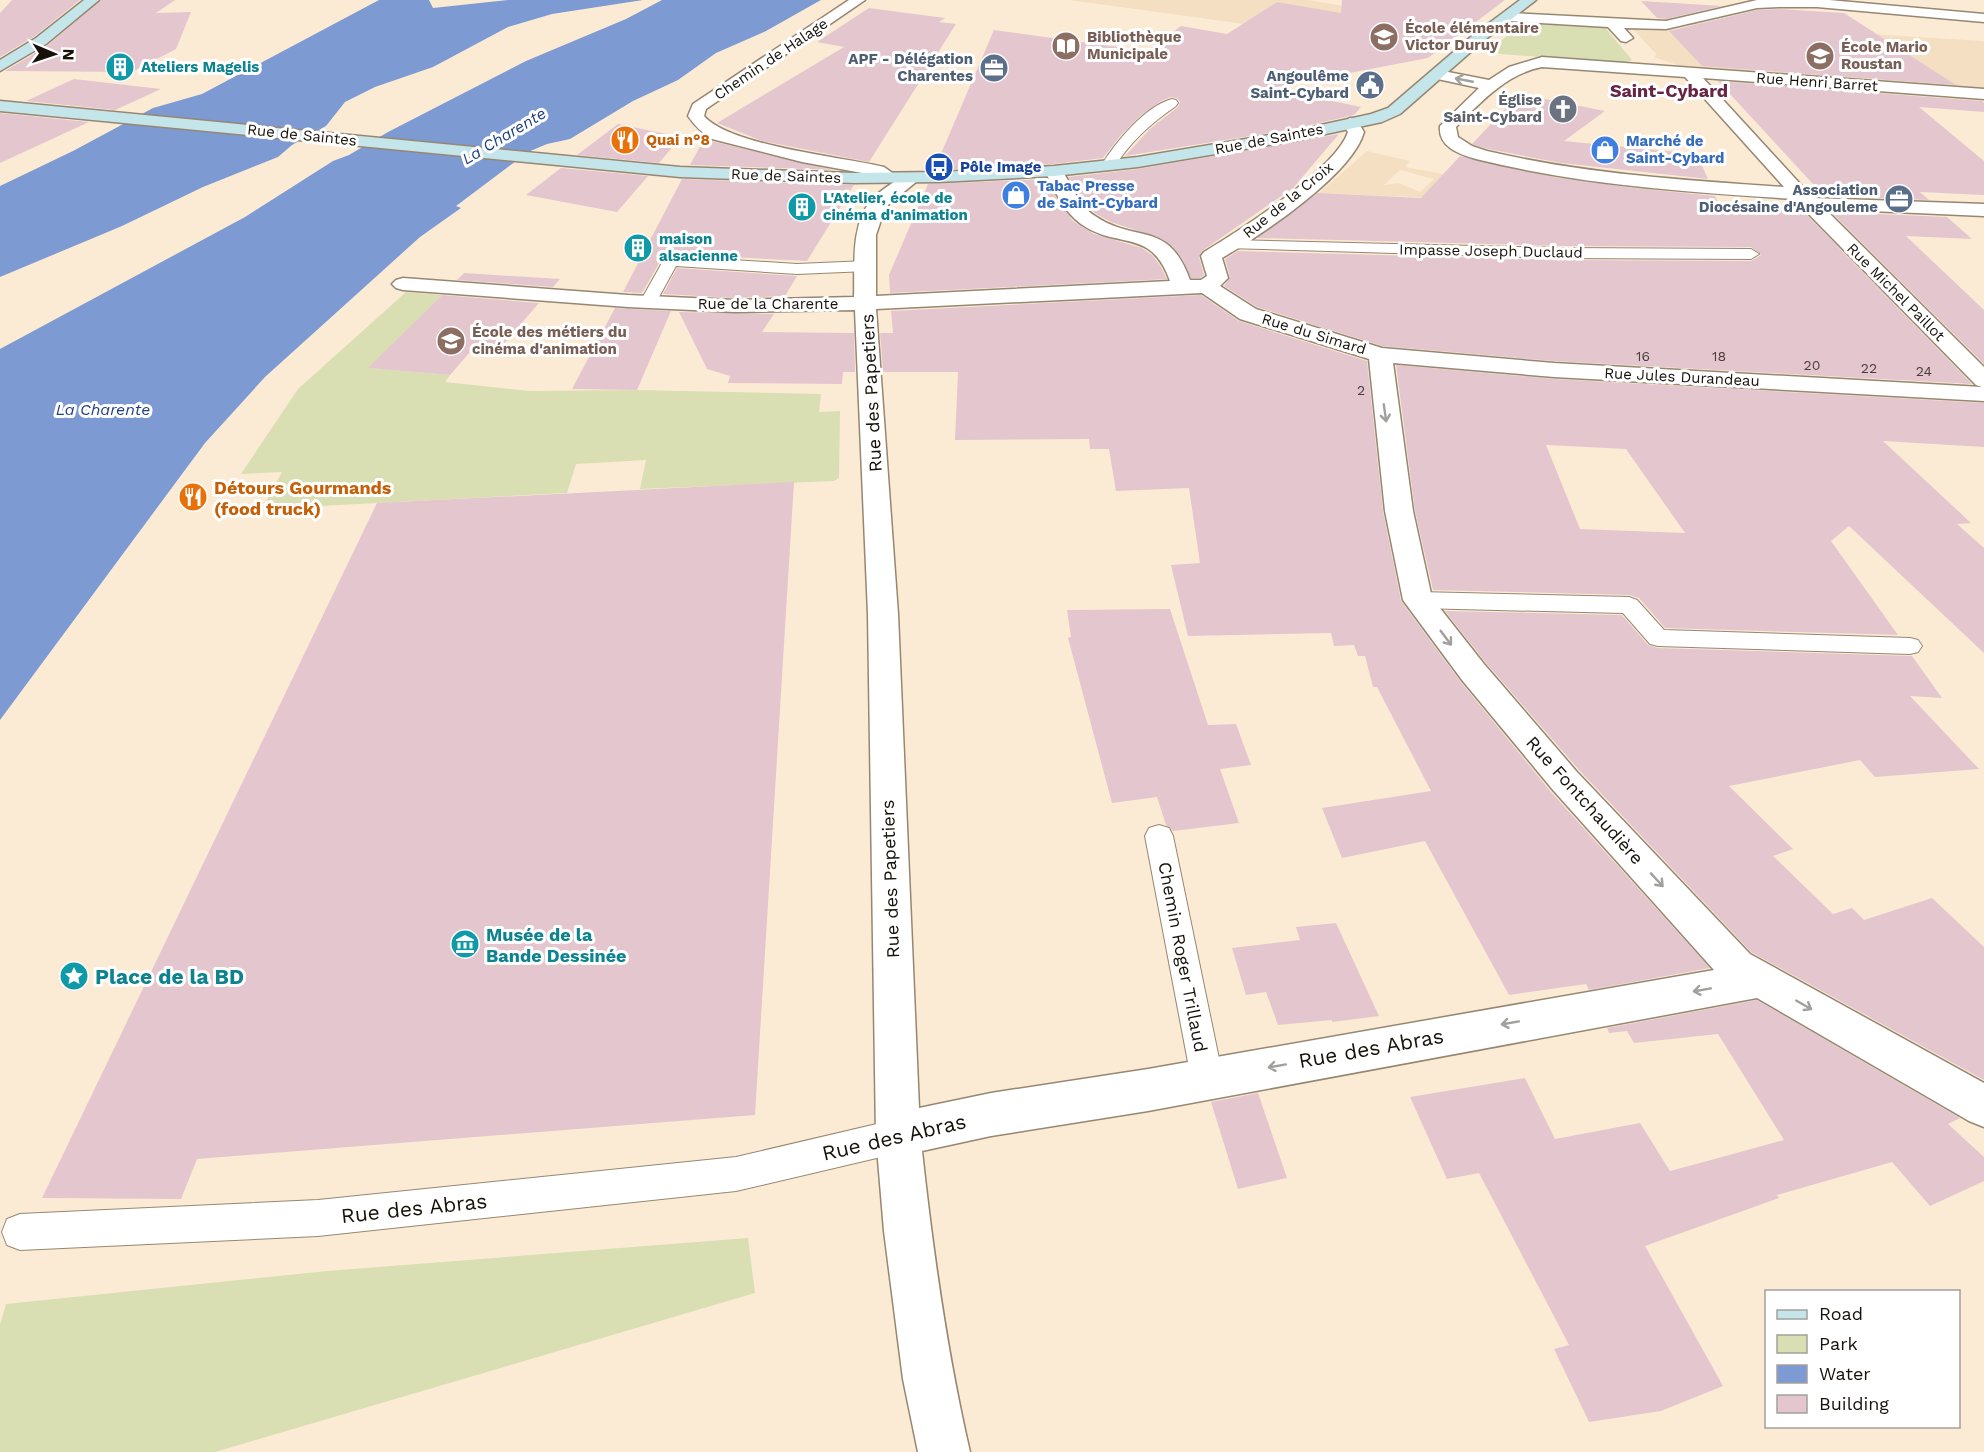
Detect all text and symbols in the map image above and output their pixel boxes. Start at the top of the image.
street label: Chemin de Halage [711,14,831,104]
place label: École élémentaire Victor Duruy [1405,19,1539,54]
school or university icon: École élémentaire Victor Duruy [1368,21,1400,53]
north arrow [24,24,84,84]
place label: Bibliothèque Municipale [1087,28,1182,63]
library icon: Bibliothèque Municipale [1050,30,1082,62]
place label: École Mario Roustan [1841,38,1928,73]
school or university icon: École Mario Roustan [1804,40,1836,72]
text: N [59,48,78,61]
place label: APF - Délégation Charentes [848,50,973,85]
building icon: Ateliers Magelis [104,51,136,83]
office icon: APF - Délégation Charentes [978,52,1010,84]
place label: Ateliers Magelis [141,58,259,76]
place label: Angoulême Saint-Cybard [1251,67,1349,102]
public building icon: Angoulême Saint-Cybard [1354,69,1386,101]
street label: Rue Henri Barret [1756,69,1879,95]
one-way arrow [1455,74,1474,85]
district label: Saint-Cybard [1610,80,1728,101]
place label: Église Saint-Cybard [1444,91,1542,126]
church icon: Église Saint-Cybard [1547,93,1579,125]
water label: La Charente [459,103,549,169]
street label: Rue de Saintes [246,120,358,150]
street label: Rue de Saintes [1213,120,1325,158]
restaurant icon: Quai n°8 [609,124,641,156]
place label: Quai n°8 [646,131,710,149]
place label: Marché de Saint-Cybard [1626,132,1725,167]
shop icon: Marché de Saint-Cybard [1589,134,1621,166]
bus stop icon: Pôle Image [923,151,955,183]
place label: Pôle Image [960,158,1042,176]
street label: Rue de la Croix [1239,158,1337,242]
street label: Rue de Saintes [731,165,841,187]
place label: Tabac Presse de Saint-Cybard [1037,177,1158,212]
shop icon: Tabac Presse de Saint-Cybard [1000,179,1032,211]
place label: Association Diocésaine d'Angouleme [1699,181,1878,216]
office icon: Association Diocésaine d'Angouleme [1883,183,1915,215]
place label: L'Atelier, école de cinéma d'animation [823,189,968,224]
building icon: L'Atelier, école de cinéma d'animation [786,191,818,223]
place label: maison alsacienne [659,230,738,265]
building icon: maison alsacienne [622,232,654,264]
street label: Rue Michel Paillot [1843,239,1949,345]
street label: Impasse Joseph Duclaud [1399,240,1583,262]
street label: Rue de la Charente [698,295,838,313]
street label: Rue du Simard [1260,310,1368,358]
street label: Rue des Papetiers [856,313,886,473]
place label: École des métiers du cinéma d'animation [472,323,627,358]
school or university icon: École des métiers du cinéma d'animation [435,325,467,357]
house number: 16 [1636,348,1650,364]
house number: 18 [1712,348,1726,364]
house number: 20 [1804,357,1820,373]
house number: 22 [1861,360,1877,376]
house number: 24 [1916,363,1932,379]
street label: Rue Jules Durandeau [1604,364,1760,390]
house number: 2 [1357,382,1365,398]
water label: La Charente [56,400,150,419]
one-way arrow [1380,403,1391,422]
place label: Détours Gourmands (food truck) [214,477,392,519]
restaurant icon: Détours Gourmands (food truck) [177,481,209,513]
one-way arrow [1440,629,1453,645]
street label: Rue Fontchaudière [1522,732,1648,868]
street label: Rue des Papetiers [877,799,903,959]
street label: Chemin Roger Trillaud [1154,860,1212,1054]
one-way arrow [1649,872,1663,887]
place label: Musée de la Bande Dessinée [486,924,627,966]
museum icon: Musée de la Bande Dessinée [449,928,481,960]
place icon: Place de la BD [58,960,90,992]
place label: Place de la BD [95,964,244,989]
one-way arrow [1693,984,1712,995]
one-way arrow [1794,1000,1812,1011]
one-way arrow [1501,1018,1520,1029]
street label: Rue des Abras [1296,1023,1446,1073]
one-way arrow [1267,1060,1287,1071]
street label: Rue des Abras [820,1108,968,1166]
street label: Rue des Abras [340,1188,488,1228]
legend [1765,1290,1960,1428]
text: Road [1819,1303,1863,1324]
text: Park [1819,1333,1858,1354]
text: Water [1819,1363,1871,1384]
text: Building [1819,1393,1889,1414]

